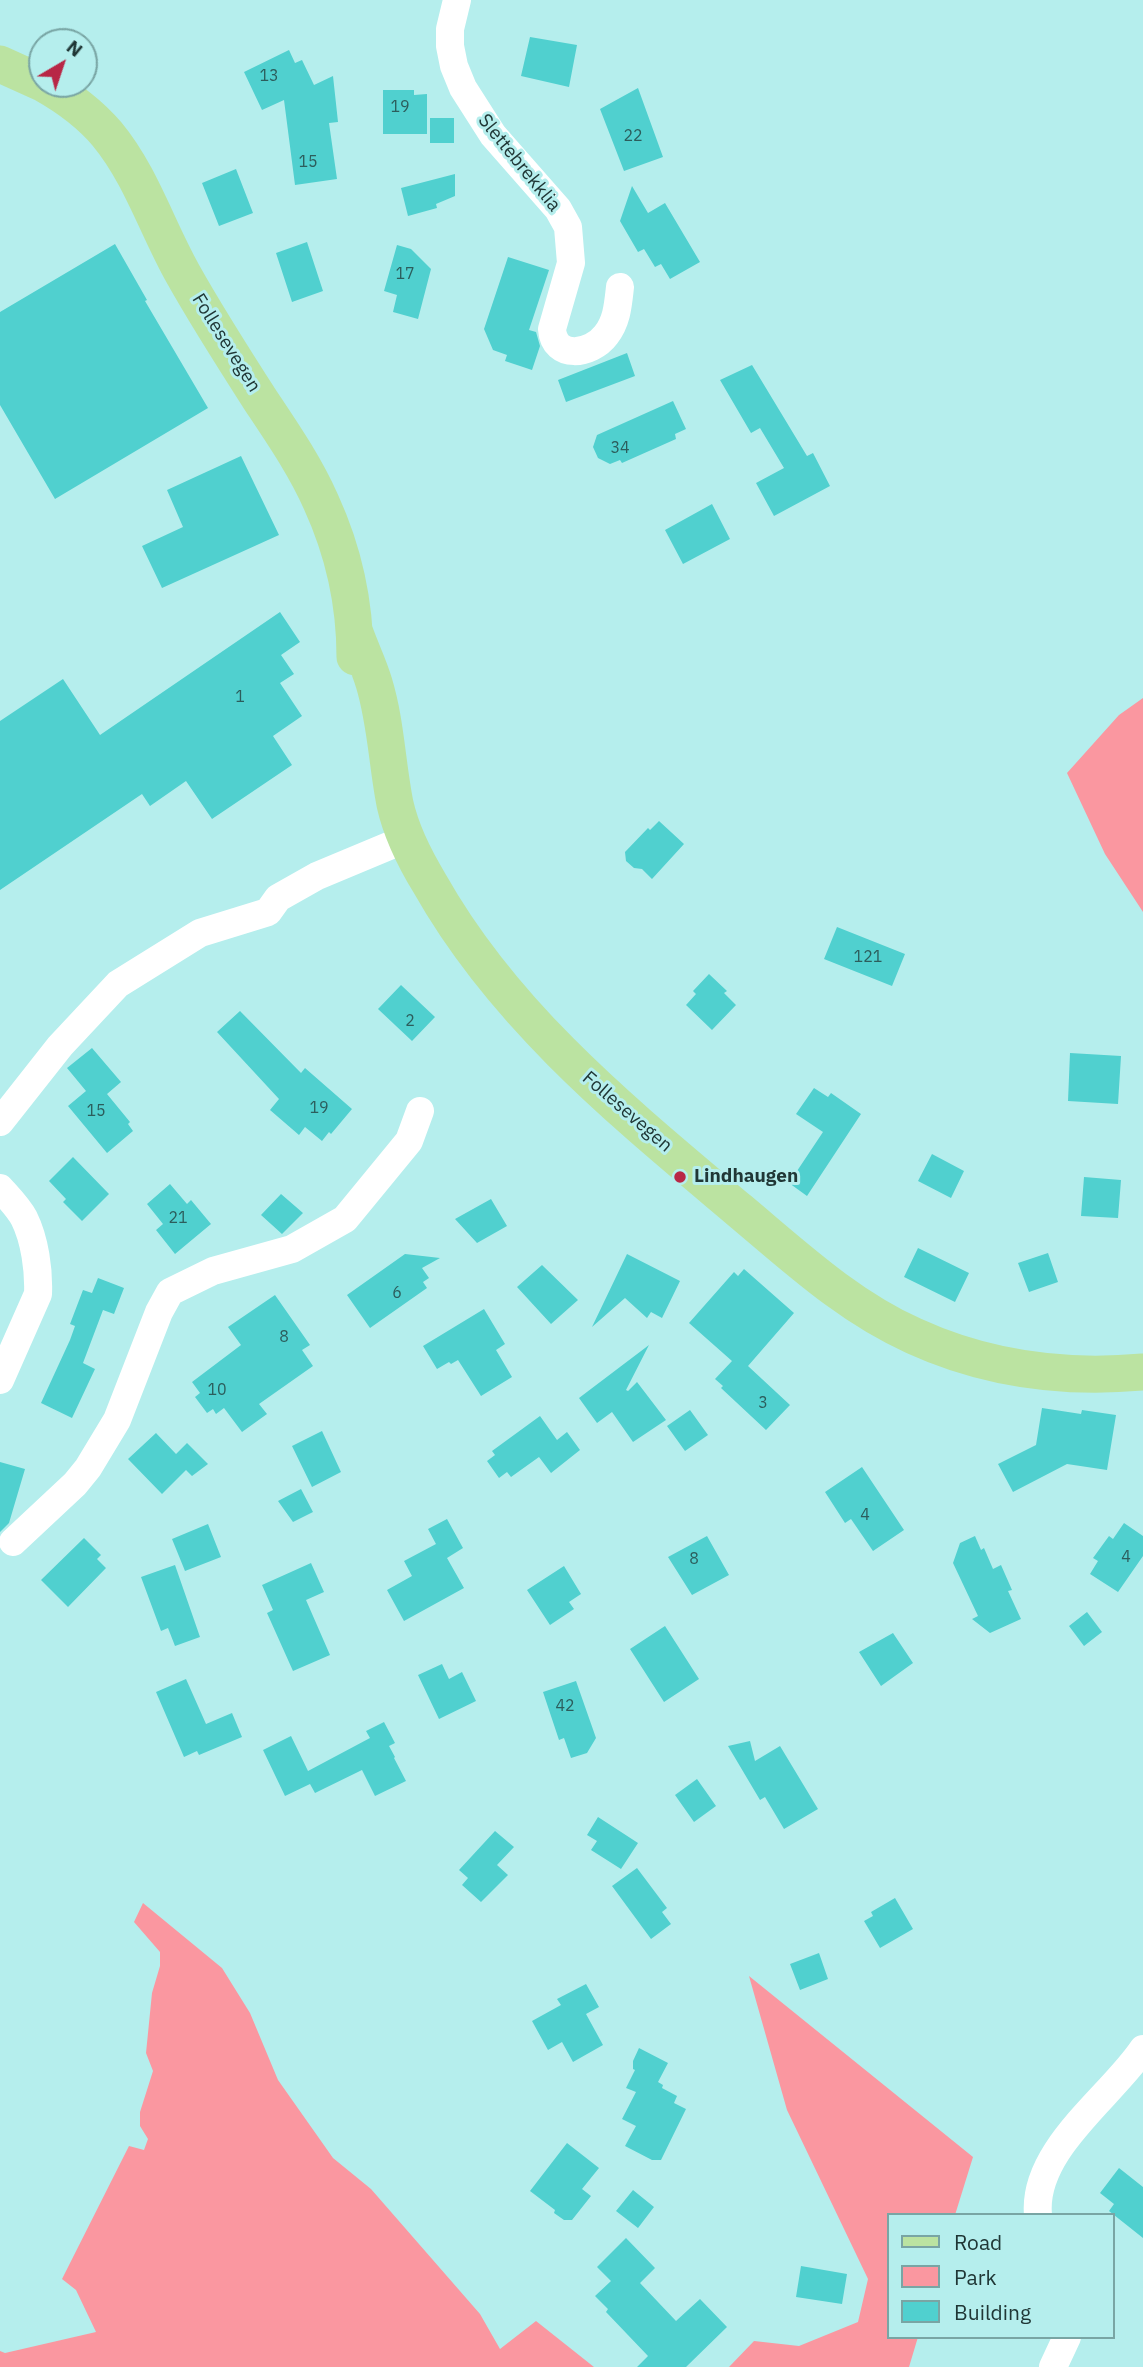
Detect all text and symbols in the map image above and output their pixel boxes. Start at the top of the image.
north arrow [28,28,98,98]
text: N [62,35,88,62]
house number: 13 [259,66,279,86]
house number: 19 [390,97,410,117]
street label: Slettebrekklia [473,110,565,216]
house number: 22 [623,126,643,146]
house number: 15 [298,152,318,172]
house number: 17 [395,264,415,284]
street label: Follesevegen [187,290,265,396]
house number: 34 [610,438,630,458]
house number: 1 [235,687,245,707]
house number: 121 [854,947,882,967]
house number: 2 [405,1011,415,1031]
street label: Follesevegen [577,1067,677,1157]
house number: 19 [309,1098,329,1118]
house number: 15 [86,1101,106,1121]
place label: Lindhaugen [694,1166,798,1188]
marker: Lindhaugen [672,1169,688,1185]
house number: 21 [168,1208,188,1228]
house number: 6 [392,1283,402,1303]
house number: 8 [279,1327,289,1347]
house number: 10 [207,1380,227,1400]
house number: 3 [758,1393,768,1413]
house number: 4 [860,1505,870,1525]
house number: 4 [1121,1547,1131,1567]
house number: 8 [689,1549,699,1569]
house number: 42 [555,1696,575,1716]
legend [888,2213,1115,2339]
text: Road [954,2228,1002,2256]
text: Park [954,2263,997,2291]
text: Building [954,2298,1031,2326]

